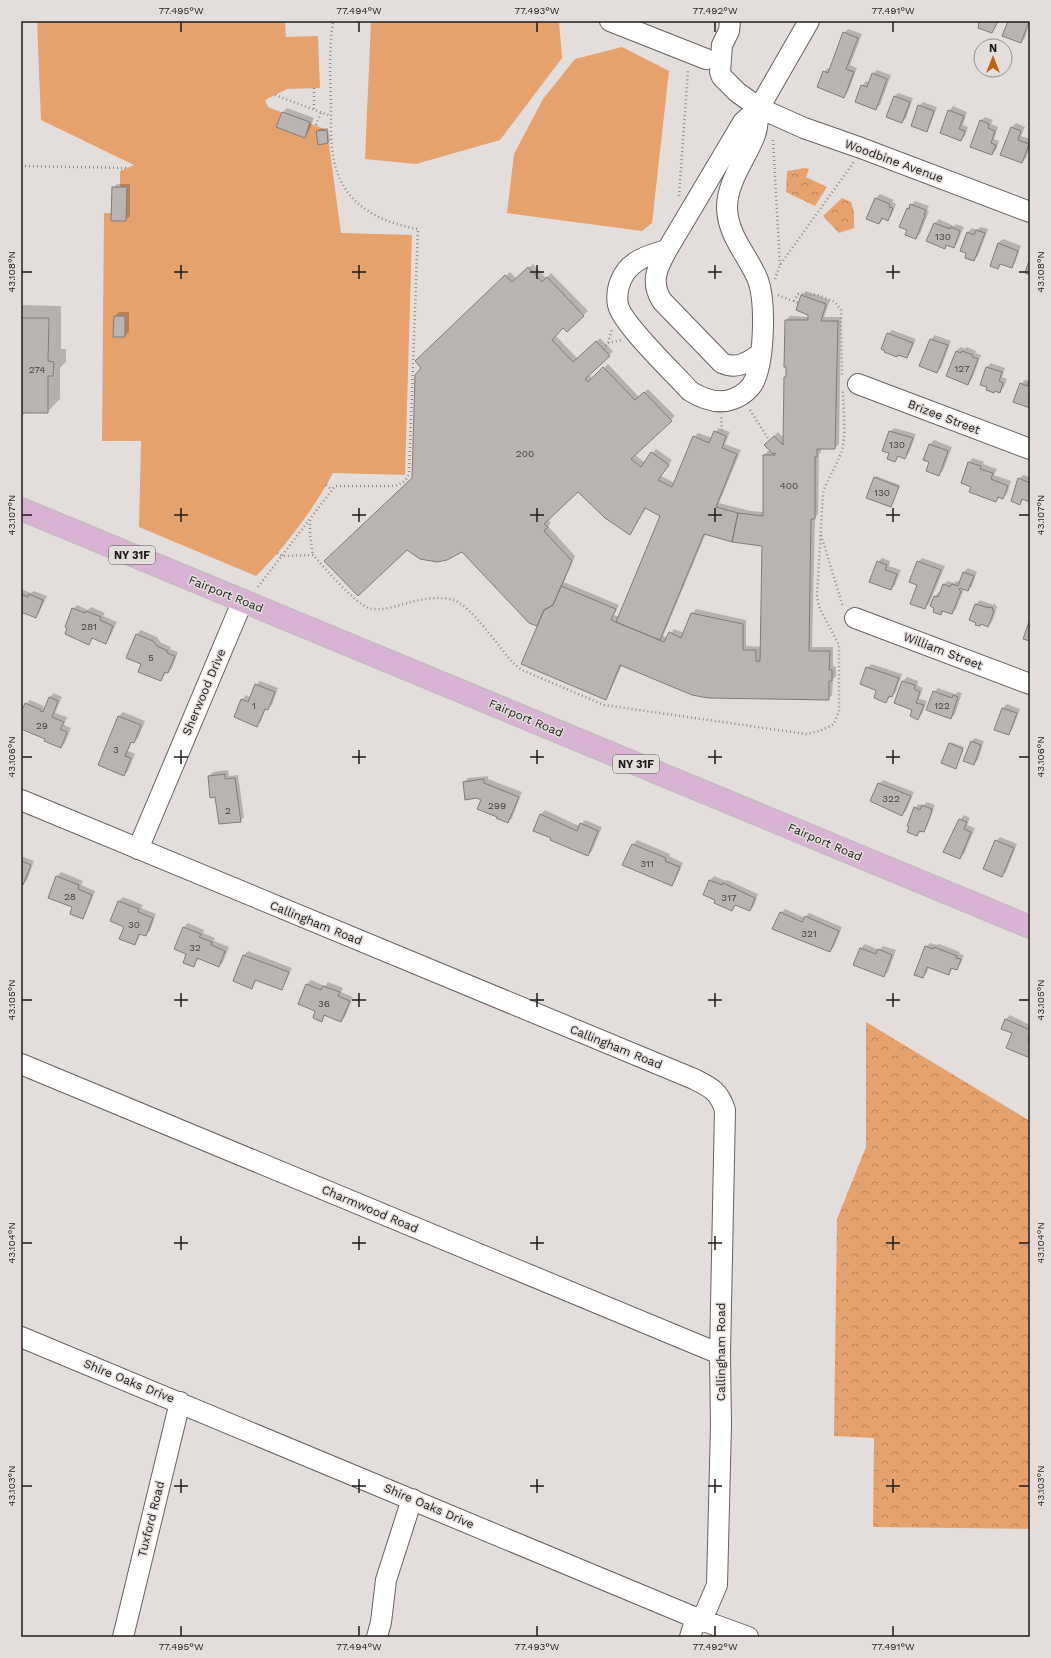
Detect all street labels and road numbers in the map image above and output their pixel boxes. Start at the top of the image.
street label: Woodbine Avenue [843,137,945,185]
street label: Brizee Street [906,397,982,437]
road number: NY 31F [109,546,155,564]
street label: Fairport Road [187,573,265,615]
street label: William Street [901,629,985,673]
street label: Sherwood Drive [179,647,229,737]
street label: Fairport Road [487,696,565,740]
road number: NY 31F [613,755,659,773]
street label: Fairport Road [786,820,864,864]
street label: Callingham Road [268,898,364,948]
street label: Callingham Road [568,1022,664,1072]
street label: Charmwood Road [319,1182,421,1236]
street label: Callingham Road [714,1303,728,1401]
street label: Shire Oaks Drive [82,1356,177,1406]
street label: Tuxford Road [135,1480,167,1558]
street label: Shire Oaks Drive [382,1481,476,1531]

